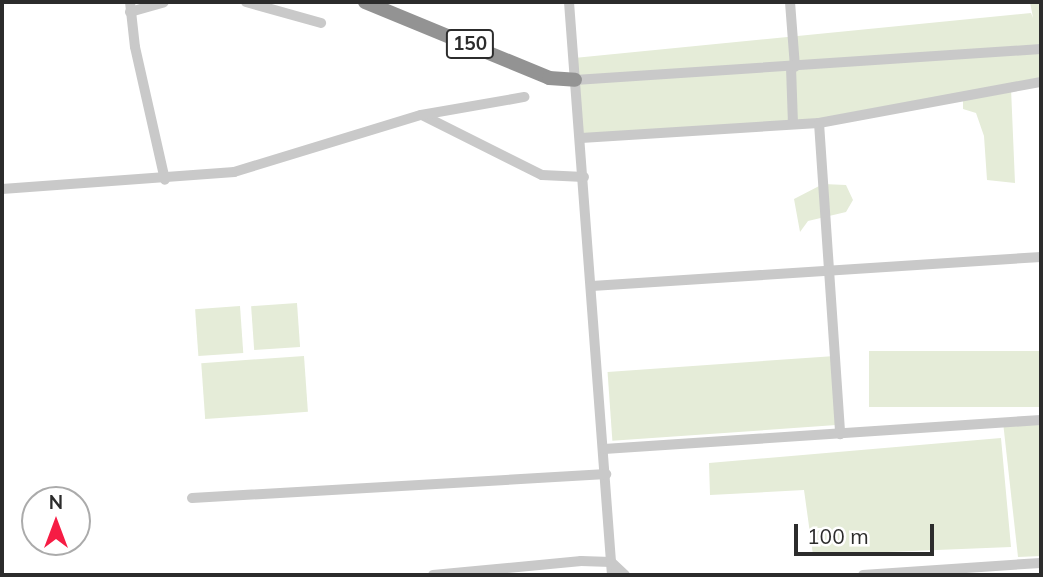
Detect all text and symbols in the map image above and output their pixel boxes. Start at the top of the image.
road number: 150 [446,28,494,60]
north arrow [21,486,91,556]
text: N [49,490,63,514]
scale bar [798,510,938,554]
text: 100 m [807,523,869,549]

